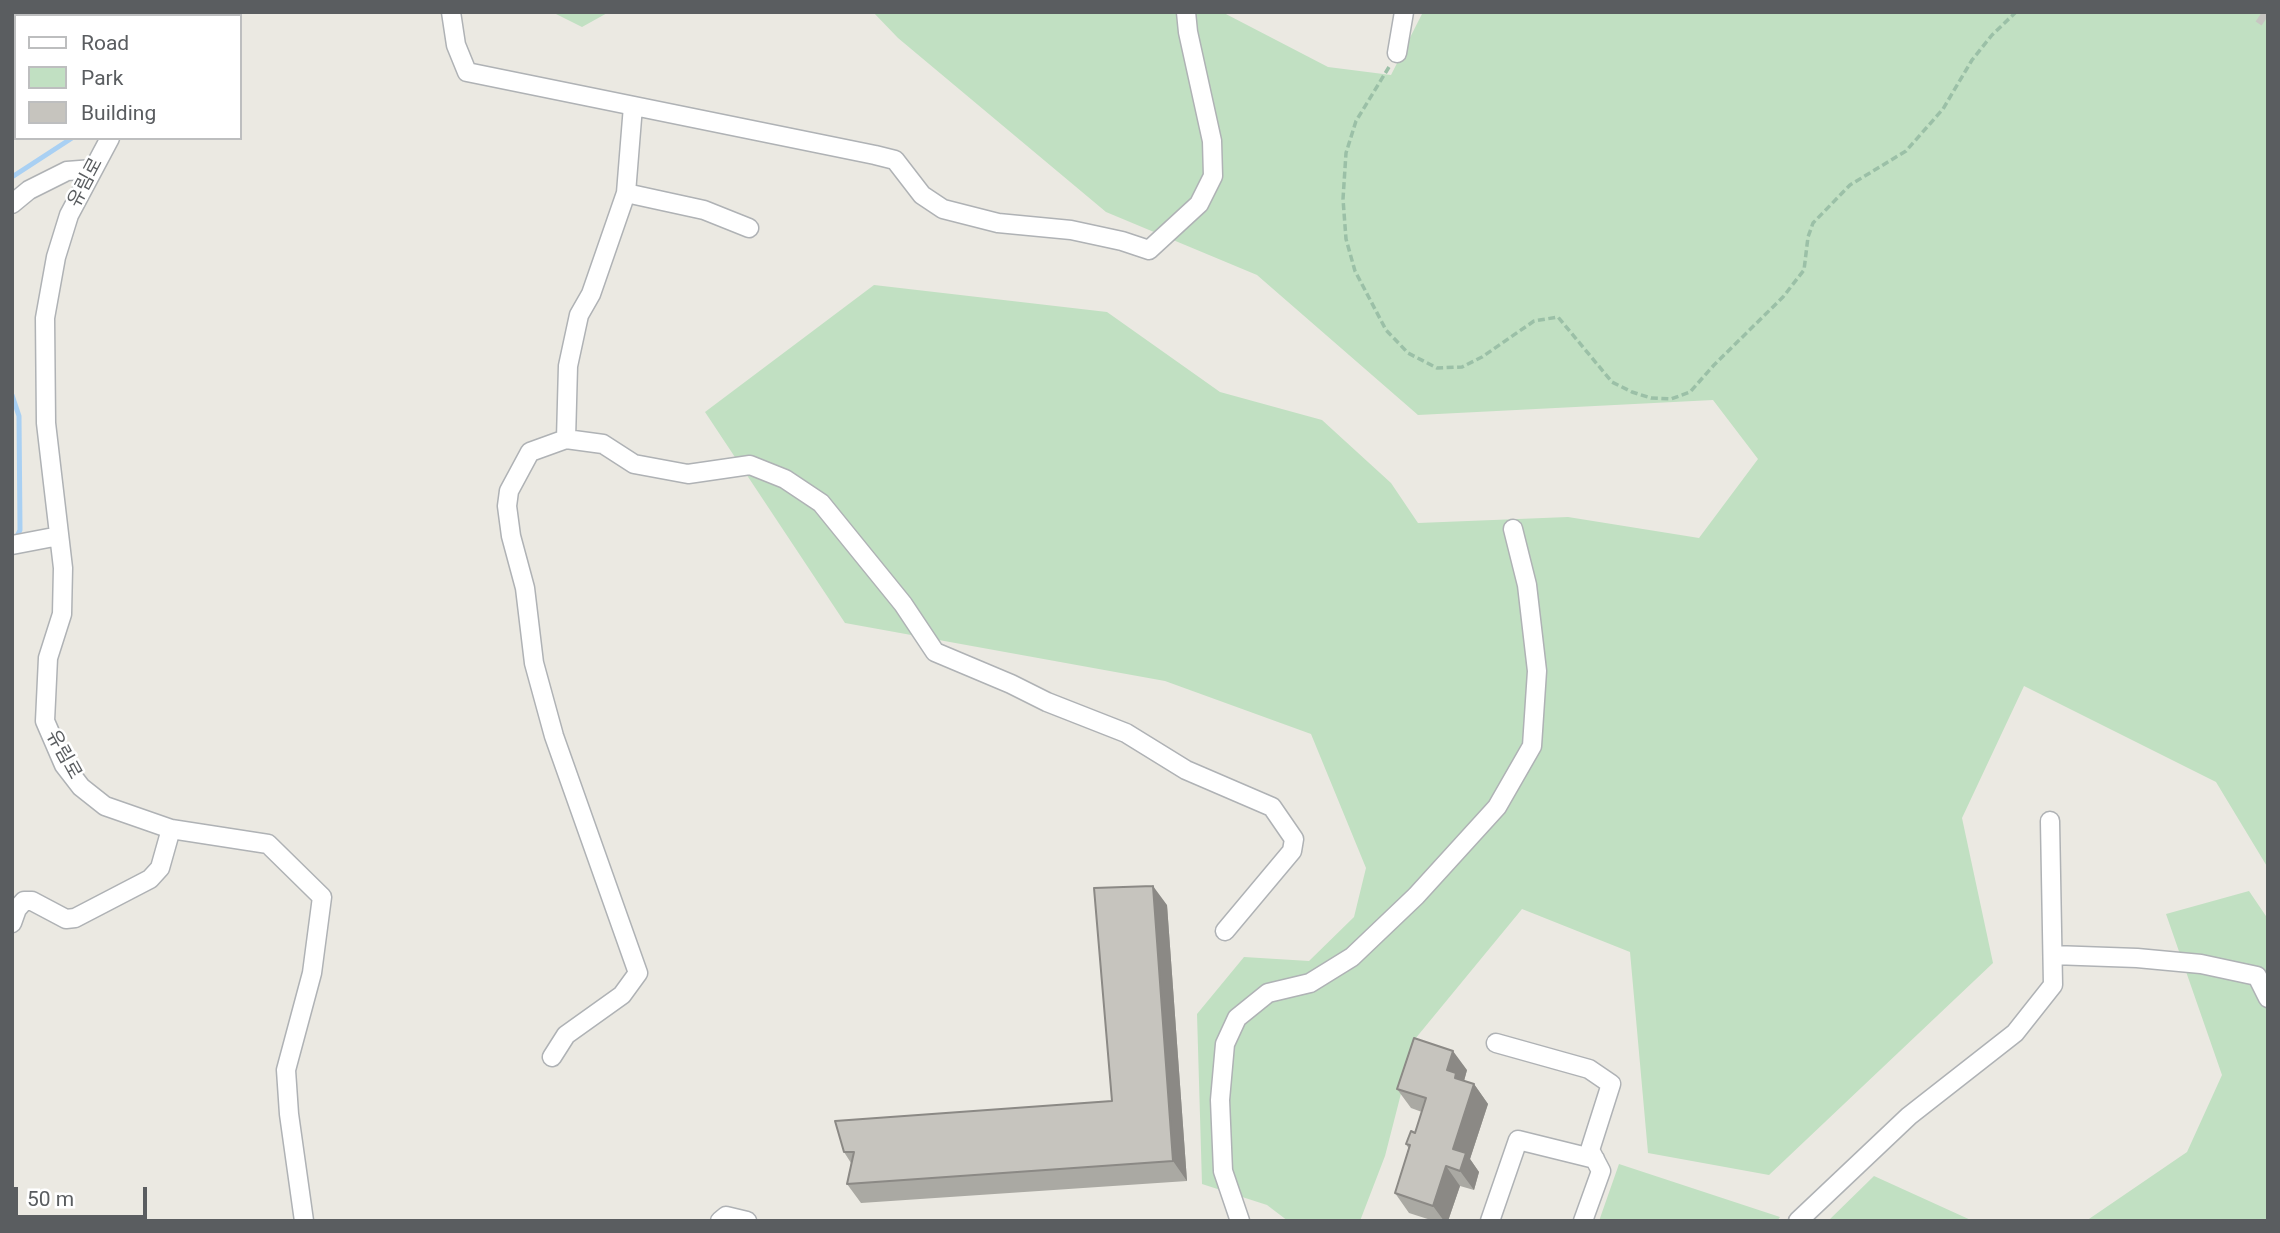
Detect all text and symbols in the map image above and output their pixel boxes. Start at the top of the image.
legend [14,14,242,140]
text: Road [81,31,129,55]
text: Park [81,66,123,90]
text: Building [81,101,156,125]
street label: 유림로 [64,154,108,212]
street label: 유림로 [40,727,86,783]
scale bar [18,1174,150,1218]
text: 50 m [27,1187,74,1211]

